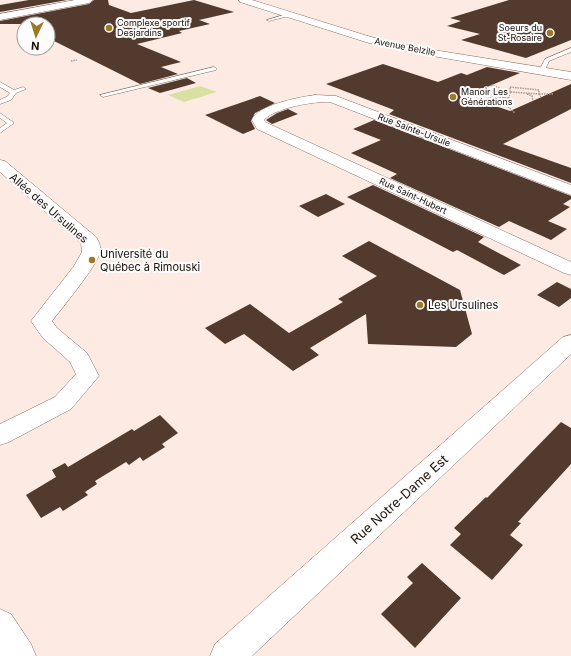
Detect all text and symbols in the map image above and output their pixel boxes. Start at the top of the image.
north arrow [16,16,56,56]
place label: Complexe sportif Desjardins [117,17,190,38]
place label: Soeurs du St-Rosaire [498,22,542,43]
marker: Complexe sportif Desjardins [104,23,114,33]
marker: Soeurs du St-Rosaire [545,28,555,38]
street label: Avenue Belzile [374,35,437,58]
text: N [31,39,40,53]
place label: Manoir Les Générations [461,86,513,107]
marker: Manoir Les Générations [448,92,458,102]
street label: Rue Sainte-Ursule [376,111,452,148]
street label: Allée des Ursulines [7,170,91,246]
street label: Rue Saint-Hubert [378,175,449,216]
place label: Université du Québec à Rimouski [100,247,200,274]
marker: Université du Québec à Rimouski [87,255,97,265]
place label: Les Ursulines [428,298,498,312]
marker: Les Ursulines [415,300,425,310]
street label: Rue Notre-Dame Est [347,451,451,547]

